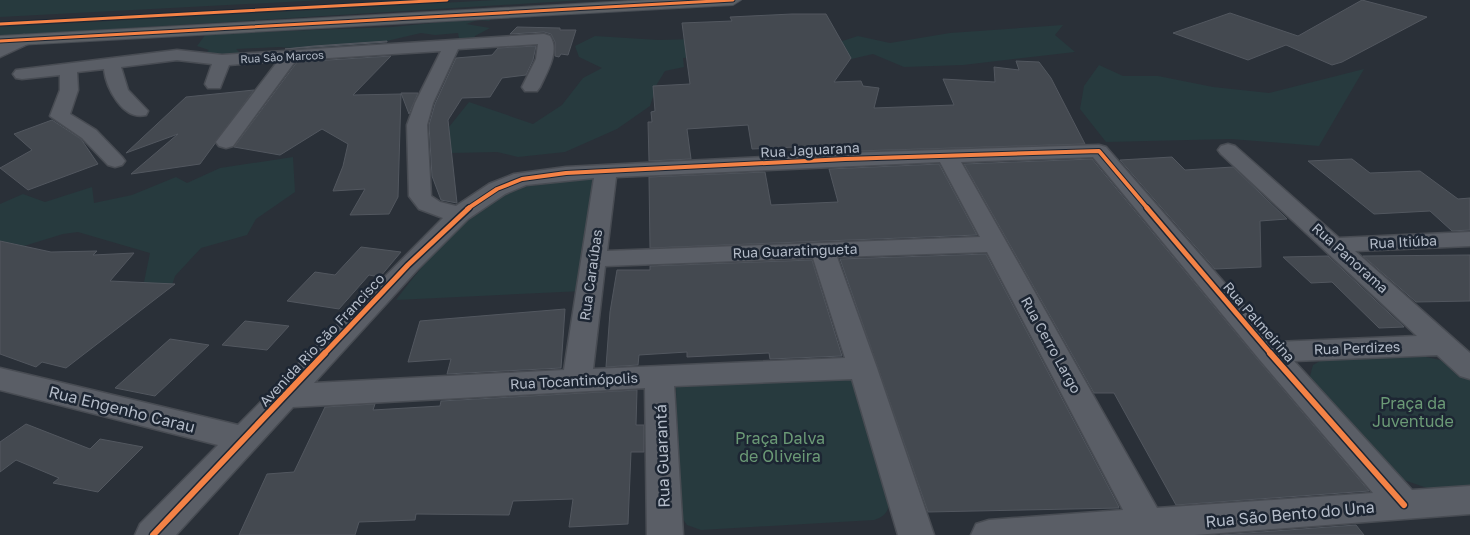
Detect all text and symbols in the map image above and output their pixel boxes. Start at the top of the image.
street label: Rua São Marcos [240,48,324,65]
street label: Rua Jaguarana [760,138,860,161]
street label: Rua Panorama [1309,219,1392,296]
street label: Rua Caraúbas [576,228,605,322]
street label: Rua Itiúba [1369,231,1437,252]
street label: Rua Guaratingueta [732,240,858,261]
street label: Avenida Rio São Francisco [256,270,388,410]
street label: Rua Palmeirina [1220,278,1299,365]
street label: Rua Cerro Largo [1018,293,1085,396]
street label: Rua Perdizes [1313,337,1401,358]
street label: Rua Tocantinópolis [510,369,638,392]
street label: Rua Engenho Carau [47,381,197,437]
park label: Praça da Juventude [1372,393,1454,431]
street label: Rua Guarantá [650,404,674,508]
park label: Praça Dalva de Oliveira [735,428,825,466]
street label: Rua São Bento do Una [1205,497,1375,531]

